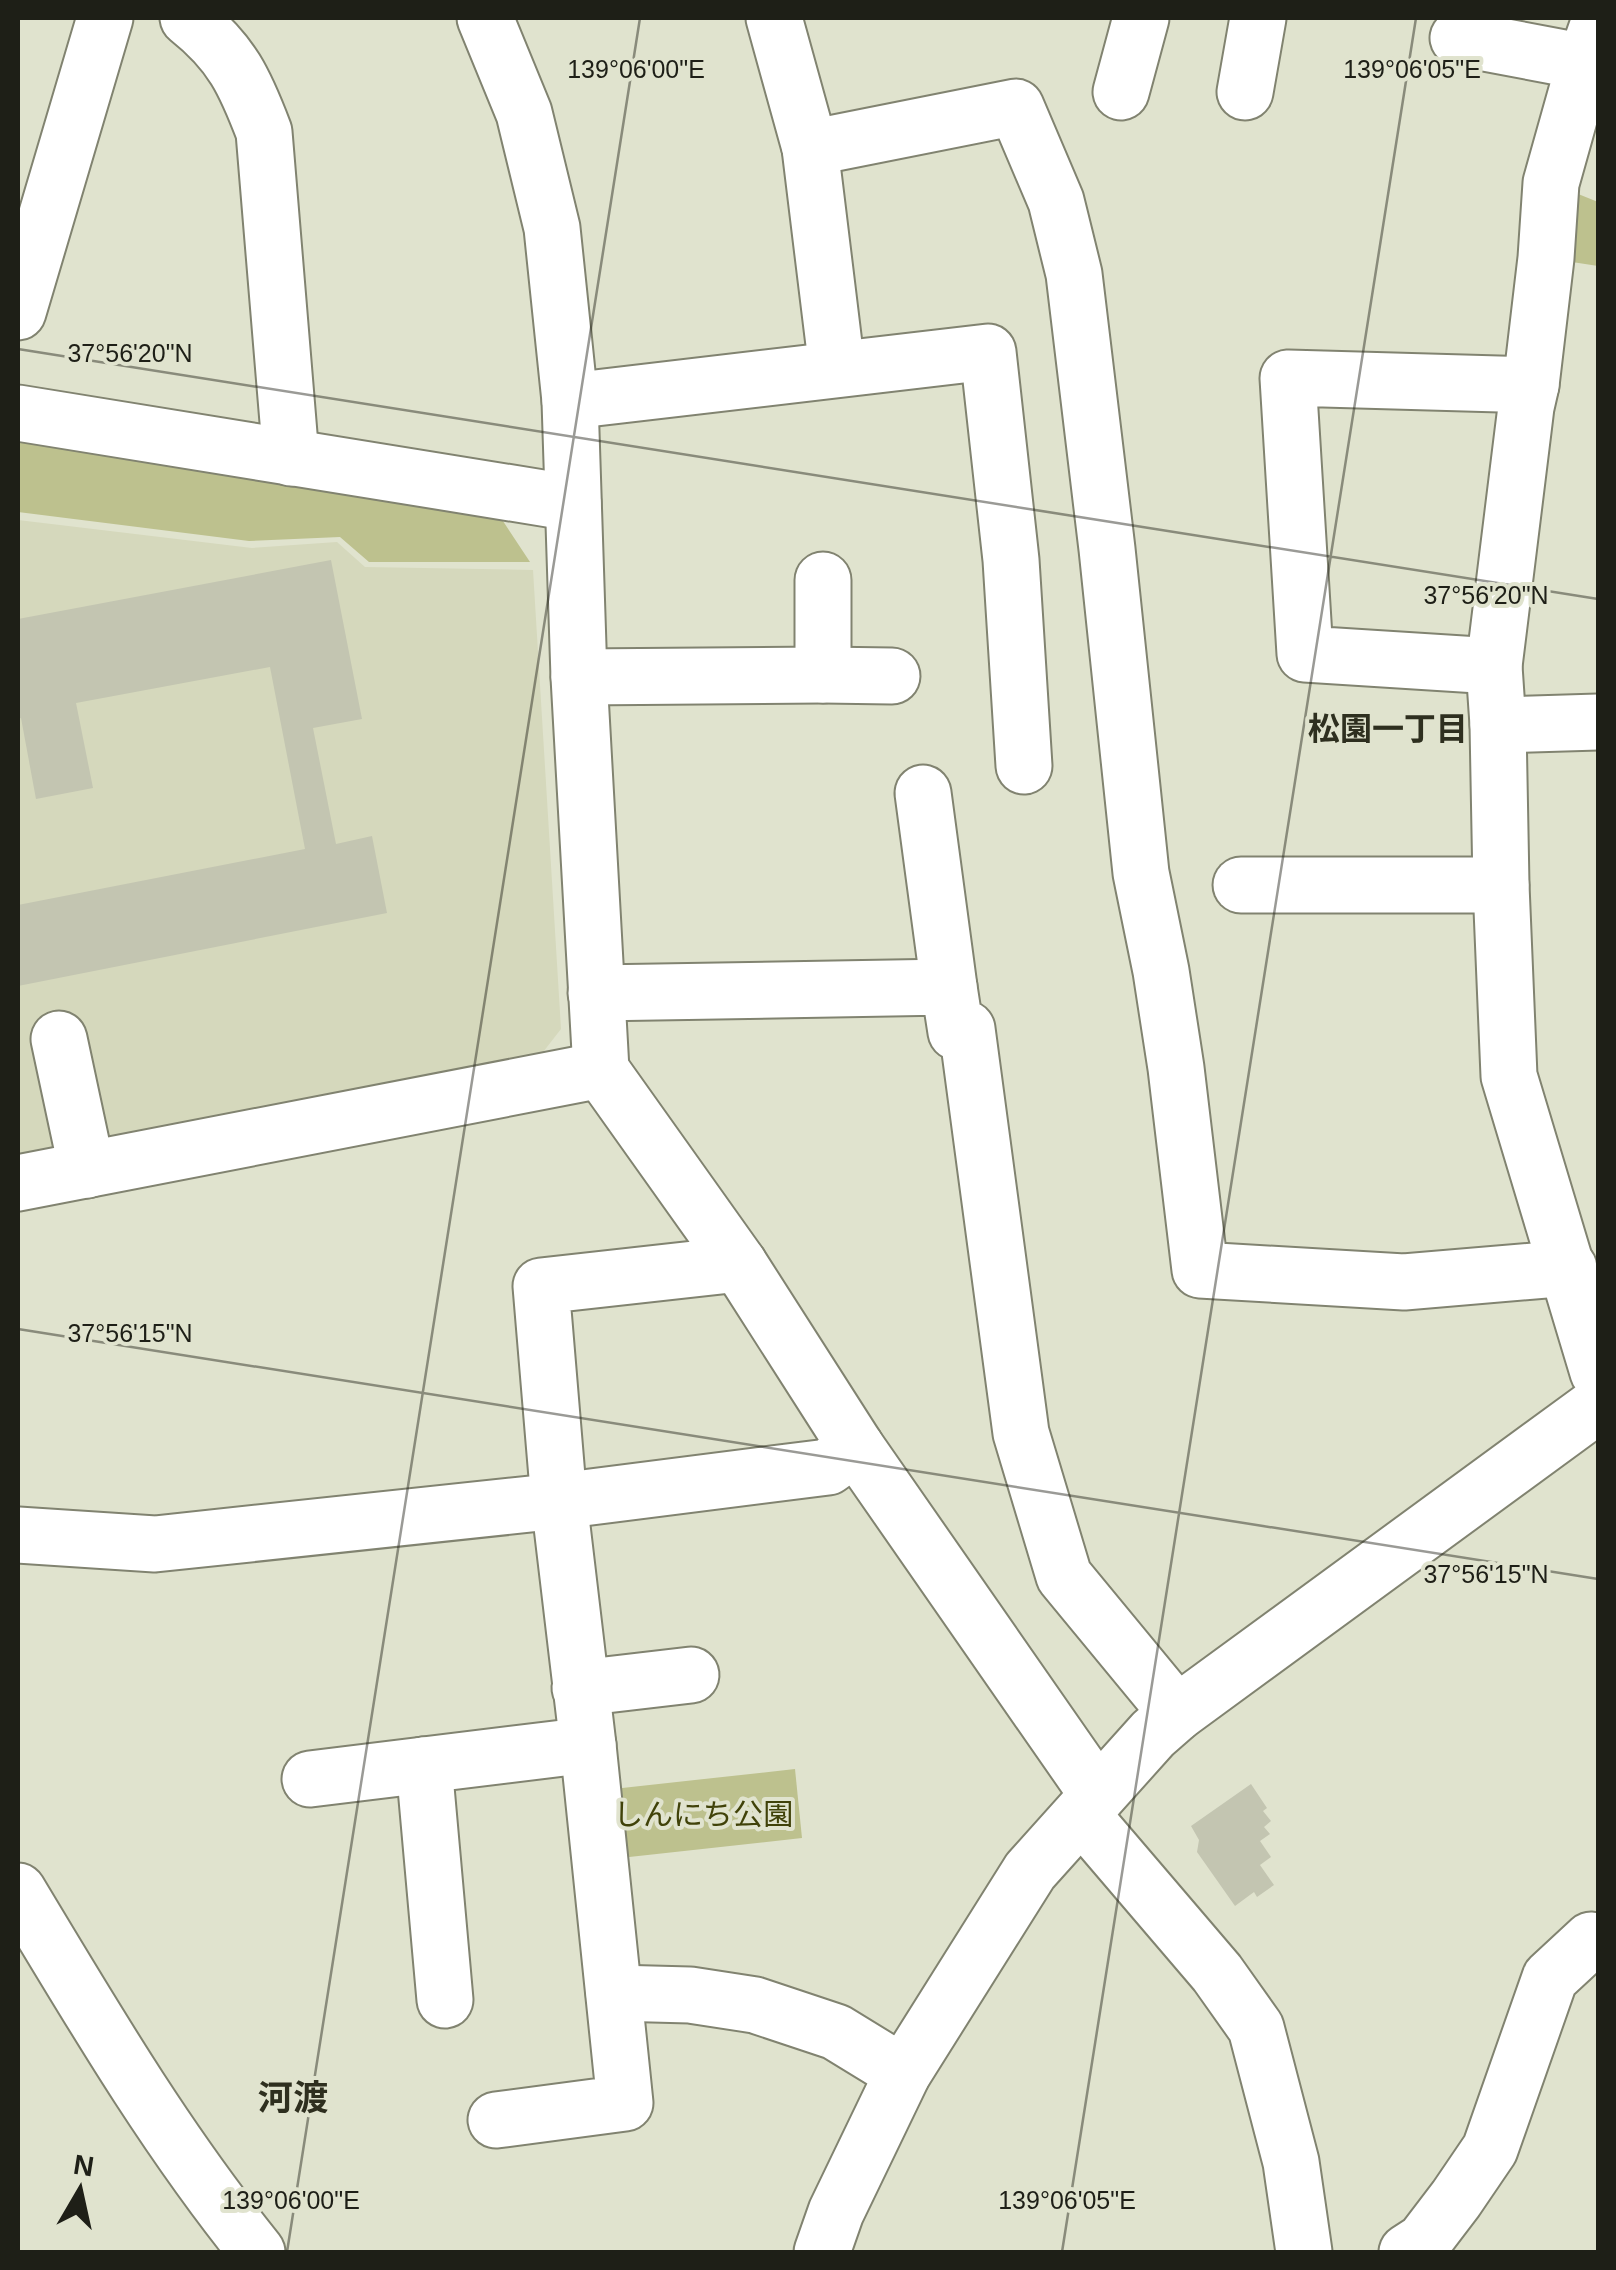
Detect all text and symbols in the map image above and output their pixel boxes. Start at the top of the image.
text: 139°06'00"E [567,55,705,83]
text: 139°06'05"E [1343,55,1481,83]
text: 37°56'20"N [67,339,193,367]
text: 37°56'20"N [1423,581,1549,609]
district label: 松園一丁目 [1308,711,1468,747]
text: 37°56'15"N [67,1319,193,1347]
text: 37°56'15"N [1423,1560,1549,1588]
park label: しんにち公園 [613,1798,793,1831]
district label: 河渡 [258,2078,328,2117]
north arrow [30,2140,130,2240]
text: N [71,2149,96,2183]
text: 139°06'00"E [222,2186,360,2214]
text: 139°06'05"E [998,2186,1136,2214]

